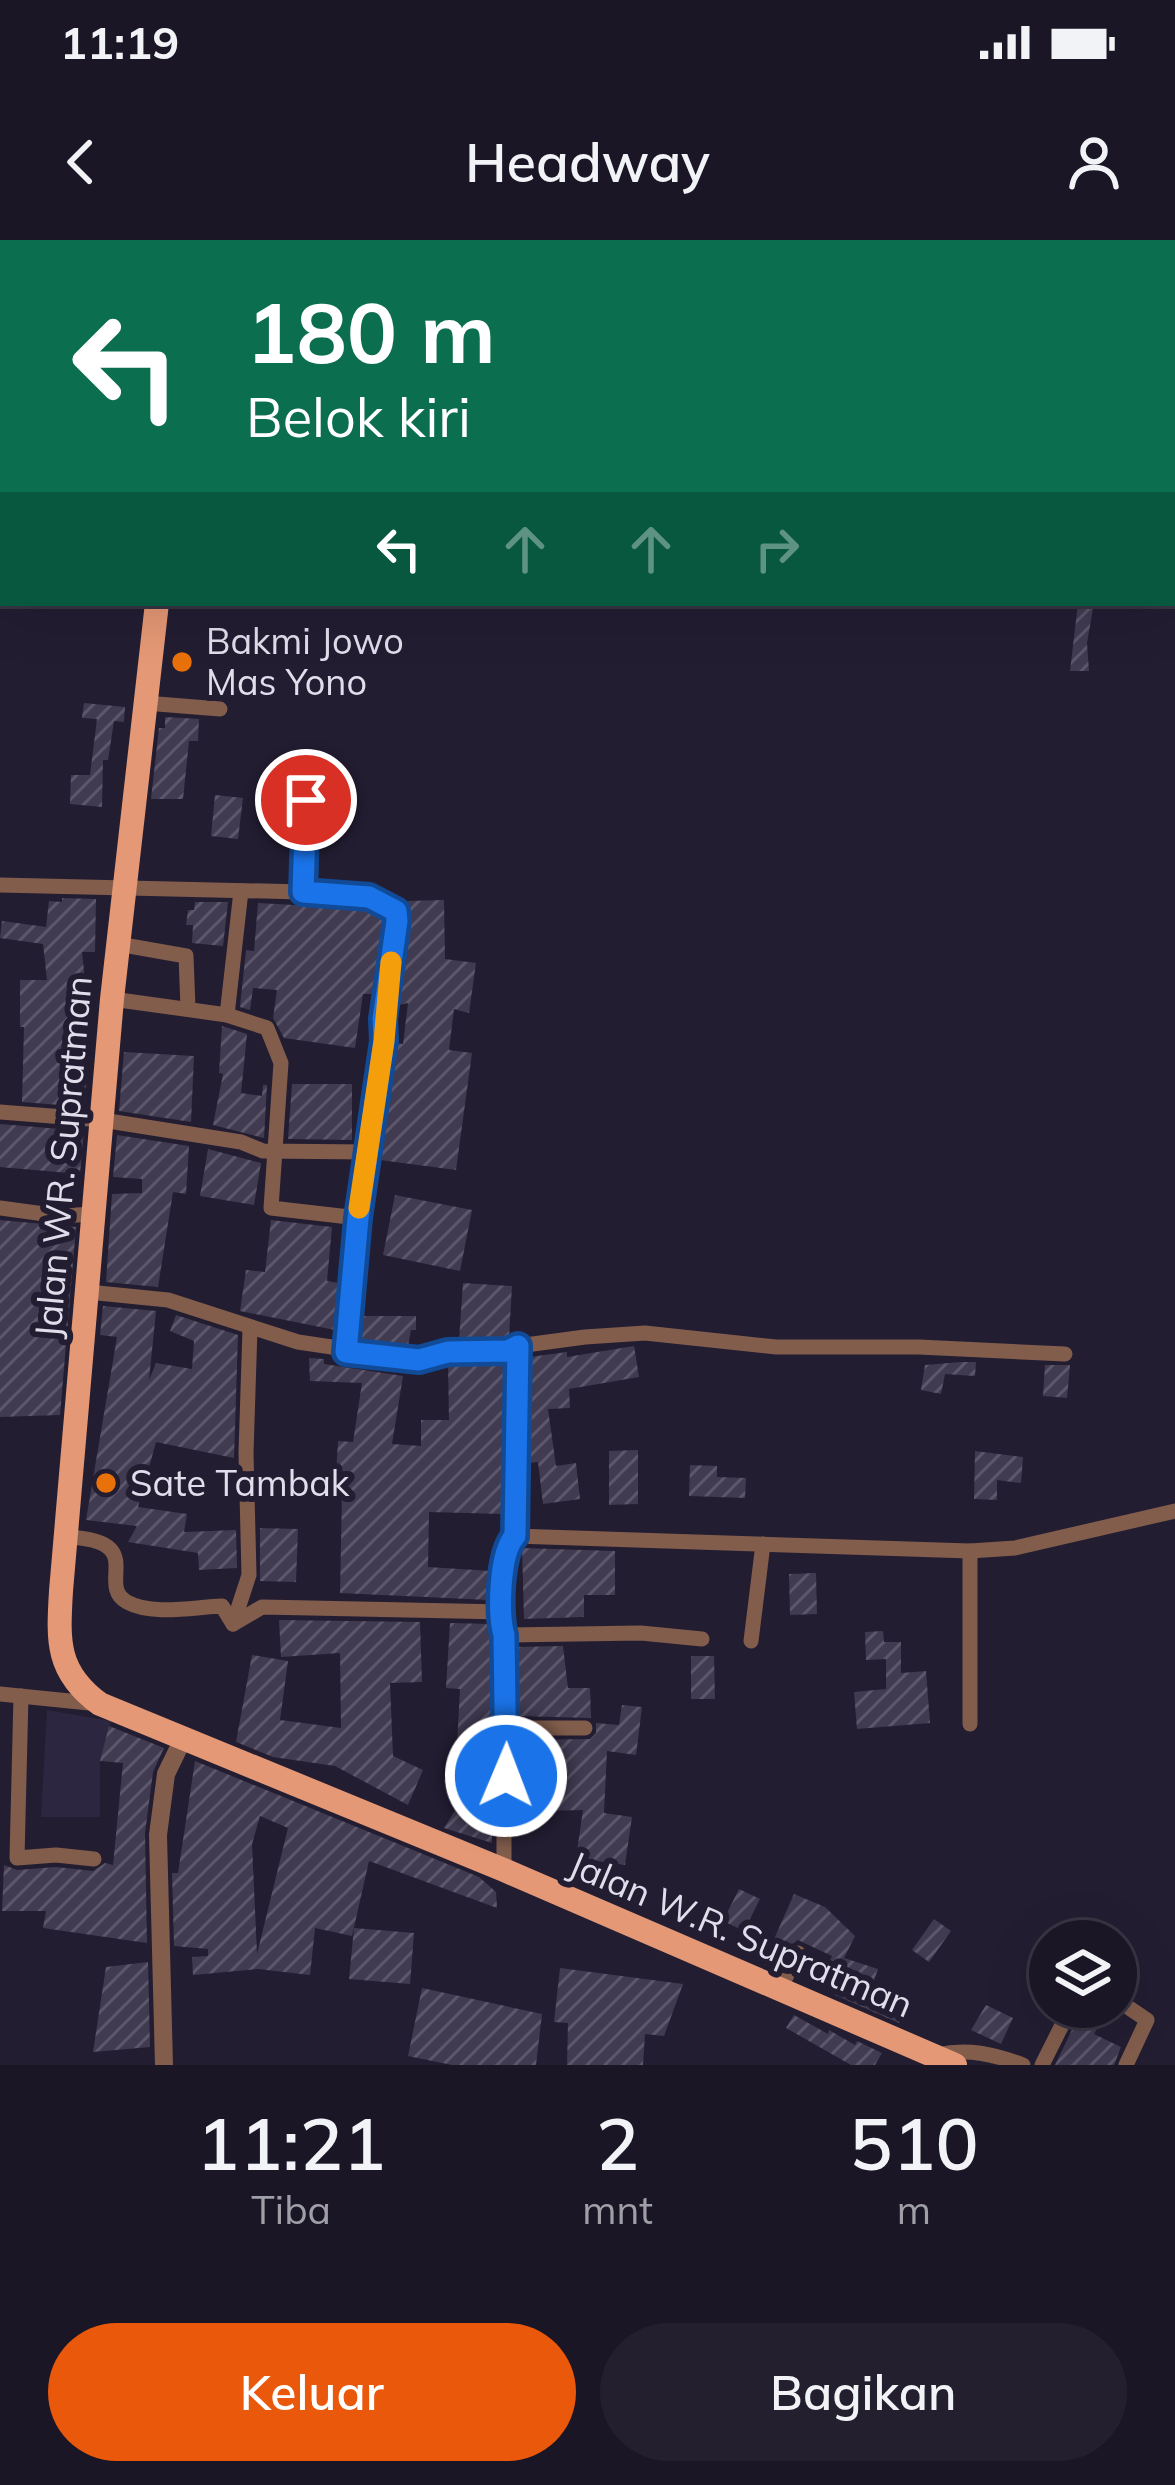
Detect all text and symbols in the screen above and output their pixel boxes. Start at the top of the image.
text: 11:19 [60,14,179,70]
text: Headway [465,128,710,196]
icon: back [48,129,114,195]
icon: person [1061,129,1127,195]
text: 180 m [246,279,496,384]
icon: left [48,288,204,444]
text: Belok kiri [246,383,471,451]
icon: left [366,516,432,582]
icon: ahead [492,516,558,582]
icon: ahead [618,516,684,582]
icon: right [744,516,810,582]
place label: Bakmi Jowo Mas Yono [206,618,404,704]
marker: Bakmi Jowo Mas Yono [169,649,195,675]
pin [255,749,357,851]
icon: arrive [273,767,339,833]
street label: Jalan WR. Supratman [24,974,101,1340]
place label: Sate Tambak [130,1460,350,1505]
marker: Sate Tambak [93,1470,119,1496]
position arrow [443,1713,569,1839]
street label: Jalan W.R. Supratman [562,1841,920,2026]
map controls [1029,1920,1137,2028]
button: layers [1029,1920,1137,2028]
text: 11:21 [196,2098,386,2188]
text: 2 [596,2098,639,2188]
text: 510 [849,2098,979,2188]
text: Tiba [251,2185,331,2234]
text: mnt [582,2185,653,2234]
text: m [897,2185,931,2234]
button: Keluar [48,2323,576,2461]
button: Bagikan [600,2323,1127,2461]

